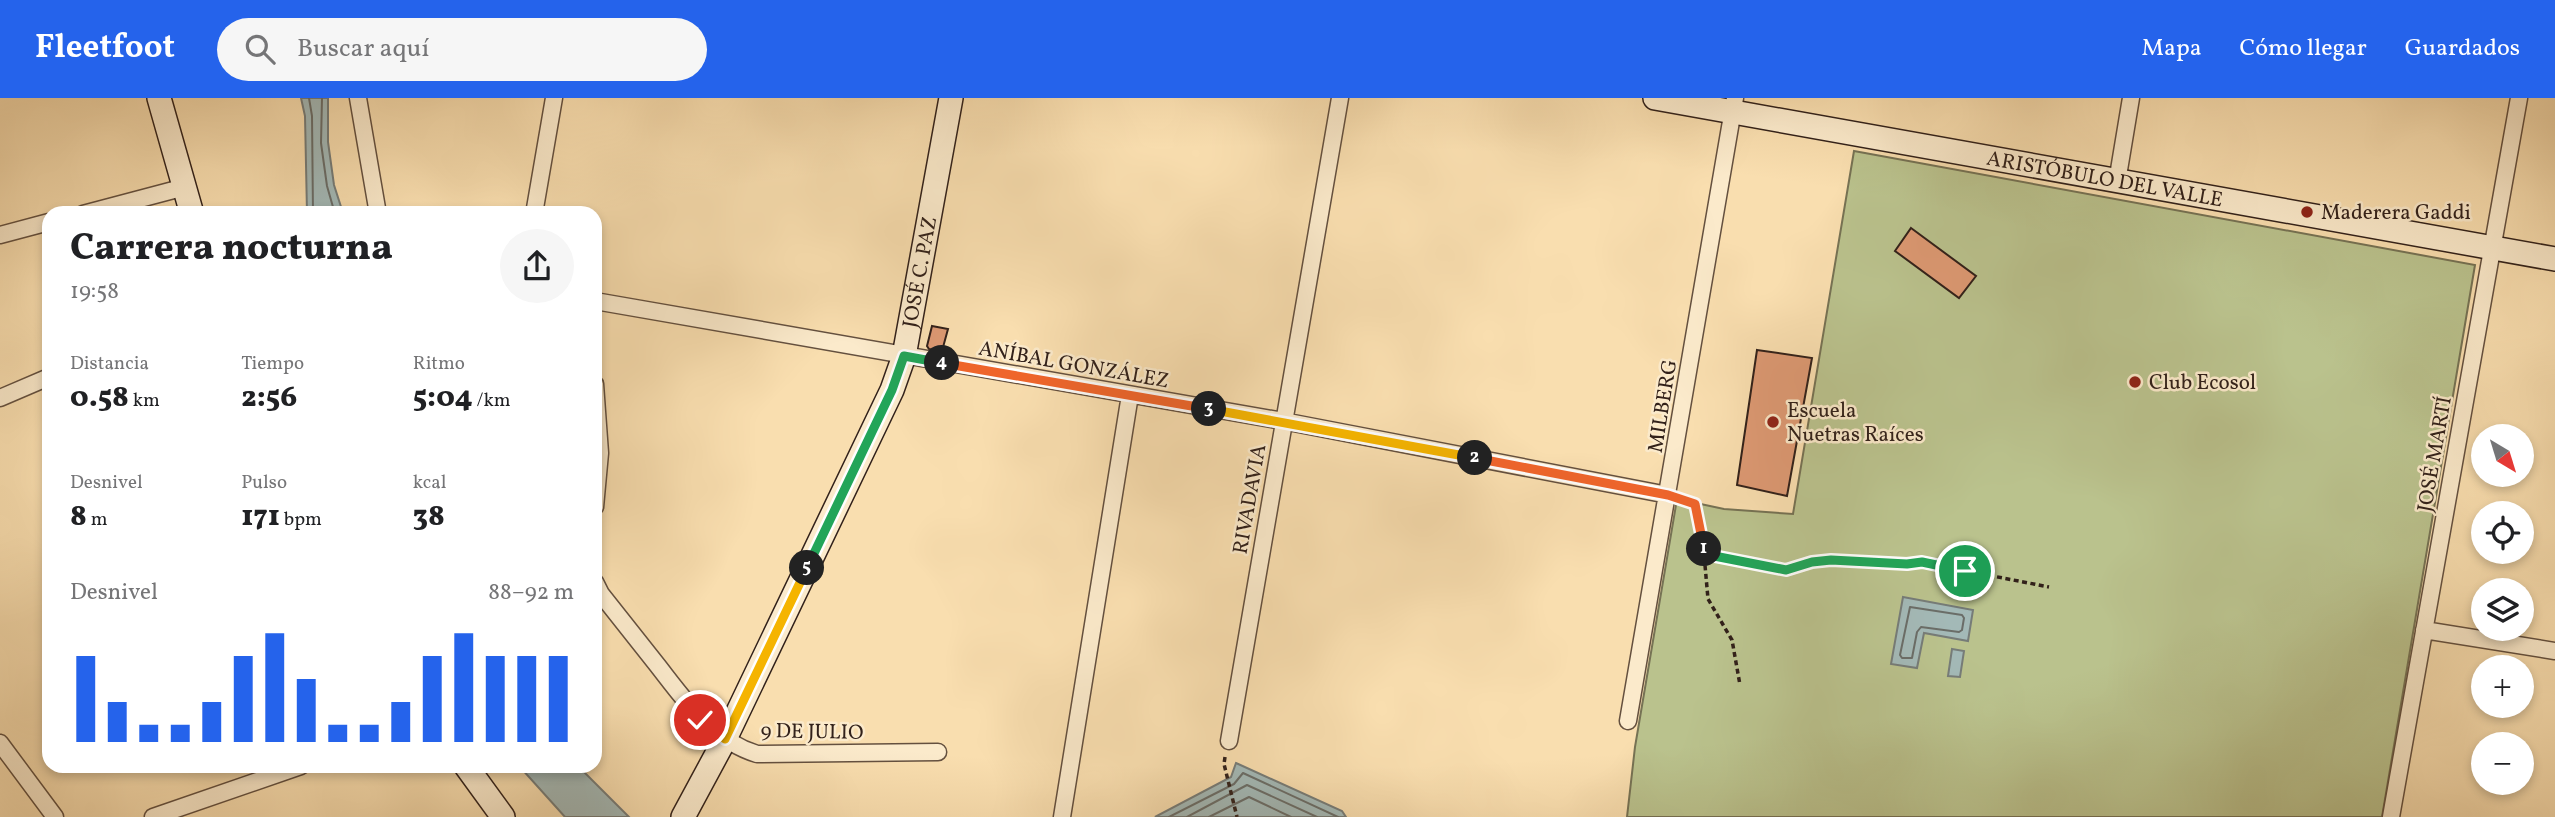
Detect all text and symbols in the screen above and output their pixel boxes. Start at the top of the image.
search box [217,18,707,81]
text: Fleetfoot [35,26,175,72]
icon: search [241,30,279,68]
text: Buscar aquí [297,31,429,67]
text: Mapa [2142,32,2202,66]
text: Cómo llegar [2240,32,2367,66]
text: Guardados [2405,32,2520,66]
street label: ARISTÓBULO DEL VALLE [1984,145,2225,215]
place label: Maderera Gaddi [2321,199,2471,228]
marker: Maderera Gaddi [2299,204,2315,220]
street label: JOSÉ C. PAZ [896,214,945,330]
text: Carrera nocturna [70,223,393,276]
button: share [500,229,574,303]
text: 19:58 [70,276,119,308]
street label: ANÍBAL GONZÁLEZ [976,334,1171,397]
pin: 4 [925,345,960,380]
text: 4 [936,349,947,375]
text: Distancia [70,351,149,377]
text: Tiempo [241,351,304,377]
text: Ritmo [413,351,465,377]
street label: MILBERG [1642,357,1685,455]
place label: Club Ecosol [2149,369,2256,398]
marker: Club Ecosol [2127,374,2143,390]
text: 0.58 [70,377,129,419]
text: 2:56 [241,377,297,419]
text: 5:04 [413,377,473,419]
text: km [129,388,160,414]
text: /km [473,388,511,414]
pin: 3 [1192,392,1226,426]
street label: JOSÉ MARTÍ [2411,394,2460,514]
text: 3 [1204,395,1213,421]
place label: Escuela Nuetras Raíces [1787,397,1924,450]
marker: Escuela Nuetras Raíces [1765,414,1781,430]
north arrow [2471,424,2534,486]
map controls [2471,424,2534,795]
pin: 2 [1458,440,1492,476]
street label: RIVADAVIA [1227,442,1274,557]
text: 2 [1470,444,1479,470]
text: Desnivel [70,470,143,496]
text: Pulso [241,470,287,496]
text: kcal [413,470,446,496]
text: 8 [70,496,87,538]
text: 171 [241,496,280,538]
text: 38 [413,496,445,538]
button: locate [2471,501,2534,564]
text: m [87,507,107,533]
text: bpm [280,507,322,533]
pin: 1 [1686,532,1722,566]
text: 1 [1700,535,1707,561]
pin [1935,541,1995,601]
pin: 5 [790,550,824,586]
icon: arrive [1946,552,1984,590]
text: 5 [802,554,811,580]
text: Desnivel [70,577,158,609]
text: 88–92 m [488,577,574,609]
button: layers [2471,578,2534,641]
button: + [2471,655,2534,718]
pin [670,690,730,750]
icon: check [681,701,719,739]
street label: 9 DE JULIO [760,717,864,748]
button: − [2471,732,2534,795]

